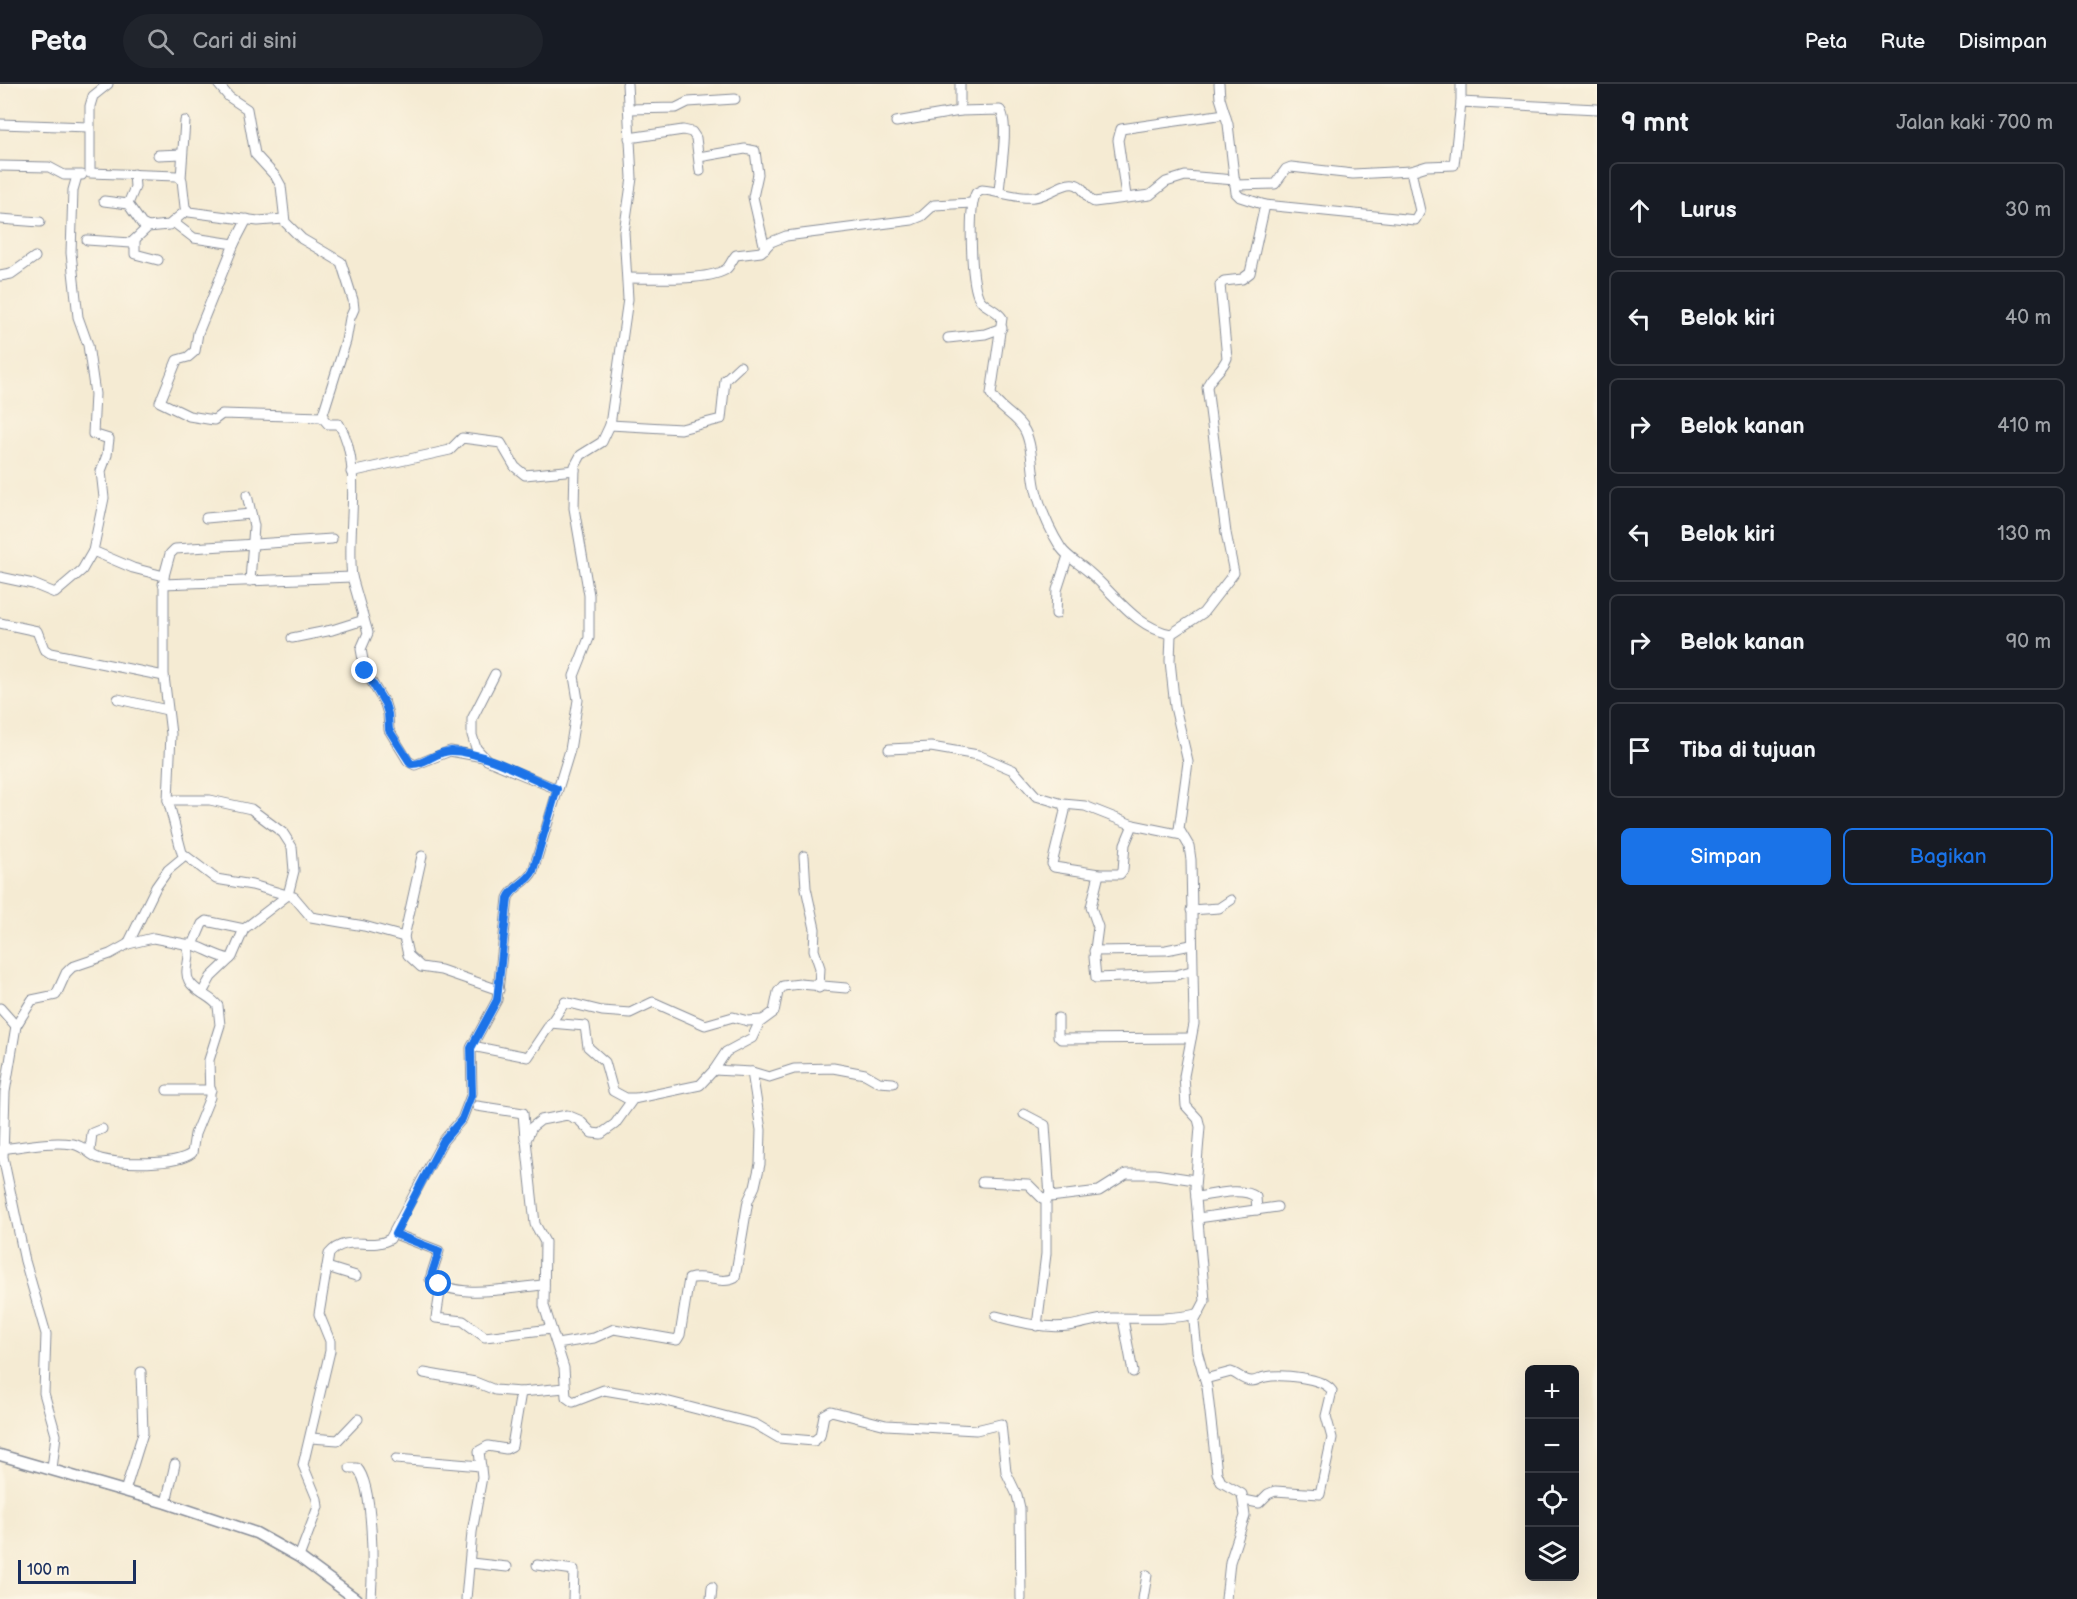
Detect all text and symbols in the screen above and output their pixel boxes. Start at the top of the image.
search box [123,14,543,68]
text: Peta [30,25,87,58]
icon: search [144,25,177,58]
text: Cari di sini [192,28,297,55]
text: Peta [1805,29,1847,54]
text: Rute [1880,29,1925,54]
text: Disimpan [1958,29,2047,54]
text: 9 mnt [1621,108,1689,139]
text: Jalan kaki · 700 m [1896,111,2053,135]
icon: ahead [1623,194,1656,227]
text: Lurus [1680,197,1736,224]
text: 30 m [2005,198,2051,222]
icon: left [1623,302,1656,335]
text: Belok kiri [1680,305,1775,332]
text: 40 m [2005,306,2051,330]
icon: right [1623,410,1656,443]
text: Belok kanan [1680,413,1805,440]
text: 410 m [1997,414,2051,438]
icon: left [1623,518,1656,551]
text: Belok kiri [1680,521,1775,548]
text: 130 m [1997,522,2051,546]
icon: right [1623,626,1656,659]
text: Belok kanan [1680,629,1805,656]
text: 90 m [2006,630,2051,654]
route end [351,657,377,683]
icon: arrive [1623,734,1656,767]
text: Tiba di tujuan [1680,737,1816,764]
button: Simpan [1621,828,1831,885]
button: Bagikan [1843,828,2053,885]
route start [425,1270,451,1296]
map controls [1525,1365,1579,1581]
button: + [1525,1365,1579,1419]
button: − [1525,1419,1579,1473]
button: locate [1525,1473,1579,1527]
button: layers [1525,1527,1579,1581]
scale bar [18,1557,136,1584]
text: 100 m [27,1561,70,1580]

